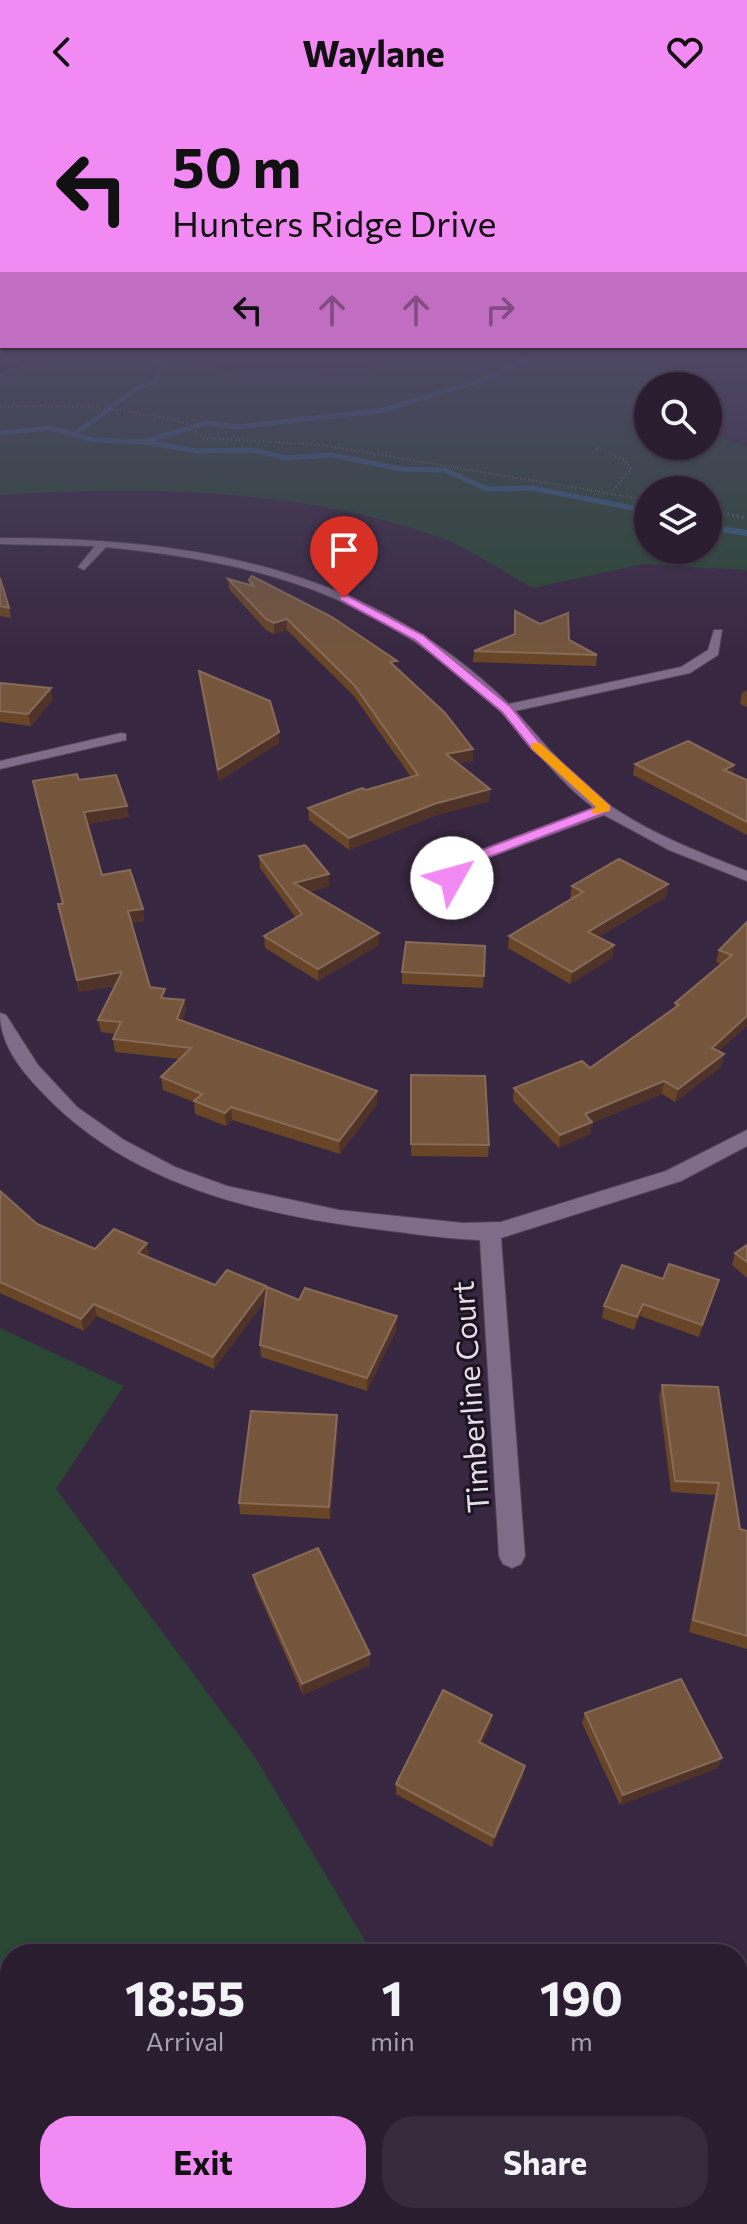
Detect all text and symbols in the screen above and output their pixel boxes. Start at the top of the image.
icon: back [40,30,84,74]
text: Waylane [302,30,445,74]
icon: heart [663,30,707,74]
text: 50 m [172,131,301,200]
icon: left [40,136,144,240]
text: Hunters Ridge Drive [172,200,496,244]
icon: left [226,288,270,332]
icon: ahead [310,288,354,332]
icon: ahead [394,288,438,332]
icon: right [478,288,522,332]
map controls [634,372,722,564]
button: search [634,372,722,460]
button: layers [634,476,722,564]
pin [310,516,378,598]
icon: arrive [322,528,366,572]
position arrow [410,836,494,920]
street label: Timberline Court [442,1280,496,1514]
text: 18:55 [125,1967,245,2026]
text: 1 [382,1967,403,2026]
text: 190 [540,1967,623,2026]
text: Arrival [146,2025,224,2056]
text: min [370,2025,415,2056]
text: m [570,2025,593,2056]
button: Exit [40,2116,366,2208]
button: Share [382,2116,708,2208]

